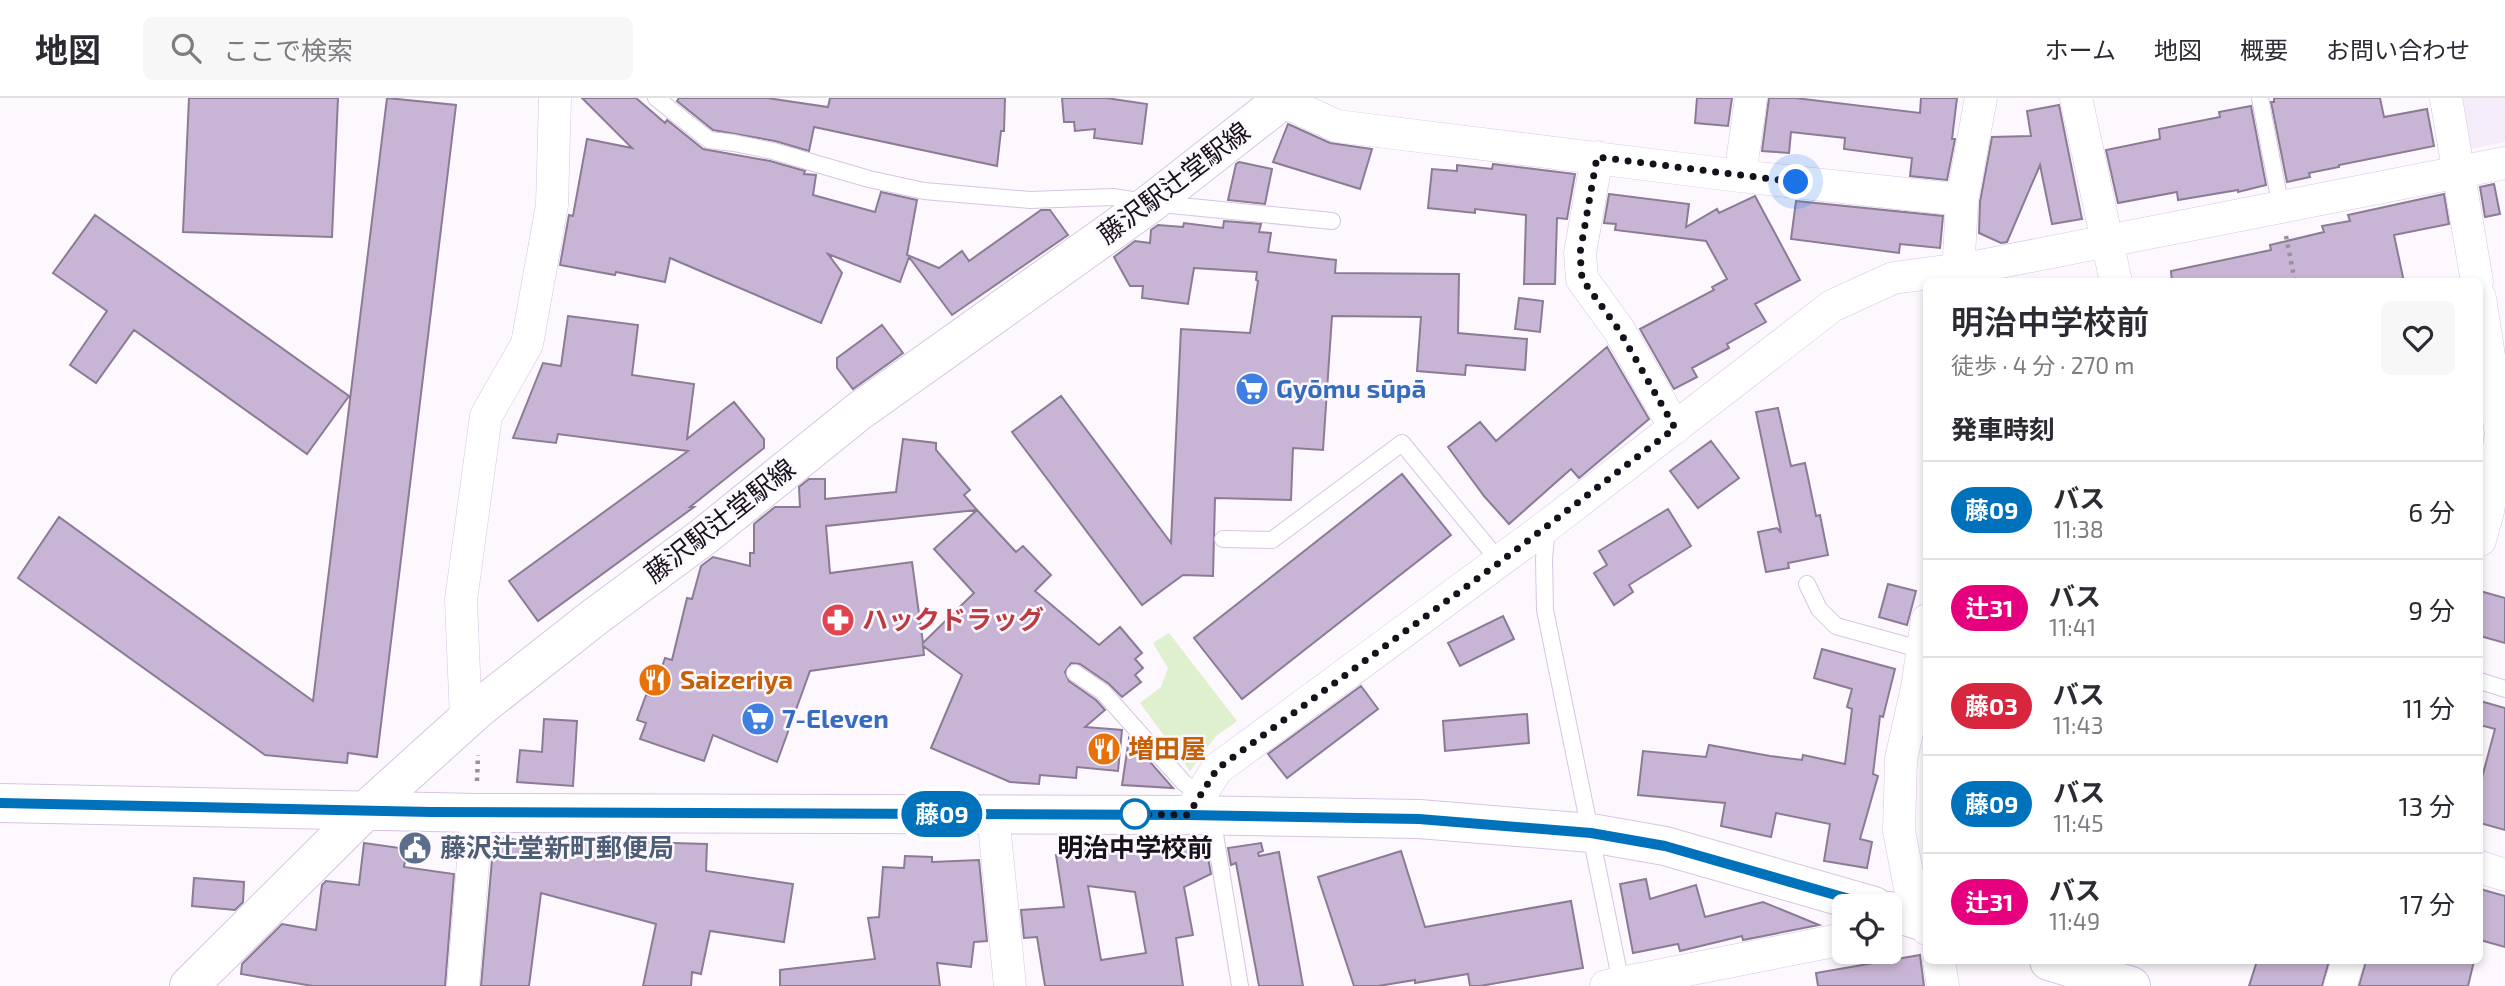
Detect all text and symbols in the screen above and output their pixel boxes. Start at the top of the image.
search box [143,17,633,80]
text: 地図 [35,29,101,69]
icon: search [167,29,205,67]
text: ここで検索 [223,34,353,65]
text: ホーム [2045,35,2116,64]
text: 地図 [2154,35,2202,64]
text: 概要 [2240,35,2288,64]
text: お問い合わせ [2326,35,2470,64]
street label: 藤沢駅辻堂駅線 [1091,115,1255,249]
your location [1778,164,1813,199]
text: 明治中学校前 [1951,301,2149,341]
button: heart [2381,301,2455,375]
text: 徒歩 · 4 分 · 270 m [1951,351,2135,379]
supermarket icon: Gyōmu sūpā [1233,370,1271,408]
place label: Gyōmu sūpā [1276,372,1426,404]
text: 発車時刻 [1951,413,2055,444]
street label: 藤沢駅辻堂駅線 [638,452,800,588]
text: バス [2053,482,2105,513]
text: 藤09 [1965,495,2018,524]
text: 6 分 [2408,496,2455,527]
text: 11:38 [2053,515,2104,543]
text: バス [2049,580,2101,611]
text: 辻31 [1966,593,2013,622]
text: 9 分 [2408,594,2455,625]
pharmacy icon: ハックドラッグ [819,601,857,639]
place label: ハックドラッグ [862,603,1044,634]
text: 11:41 [2049,613,2096,641]
restaurant icon: Saizeriya [636,661,674,699]
place label: Saizeriya [680,663,793,695]
text: バス [2053,678,2105,709]
text: 藤03 [1965,691,2018,720]
text: 11 分 [2403,692,2455,723]
supermarket icon: 7-Eleven [739,700,777,738]
place label: 7-Eleven [782,702,889,733]
text: 11:43 [2053,711,2103,739]
restaurant icon: 増田屋 [1085,730,1123,768]
place label: 増田屋 [1128,732,1206,763]
text: バス [2053,776,2105,807]
text: 藤09 [1965,789,2018,818]
text: 13 分 [2398,790,2455,821]
line badge: 藤09 [902,791,982,837]
text: 藤09 [915,799,969,828]
marker: 明治中学校前 [1120,799,1150,829]
text: 11:45 [2053,809,2104,837]
public building icon: 藤沢辻堂新町郵便局 [396,829,434,867]
place label: 藤沢辻堂新町郵便局 [440,831,674,862]
place label: 明治中学校前 [1057,831,1213,862]
text: バス [2049,874,2101,905]
text: 辻31 [1966,887,2013,916]
text: 17 分 [2400,888,2455,919]
map controls [1832,894,1902,964]
button: locate [1832,894,1902,964]
text: 11:49 [2049,907,2100,935]

